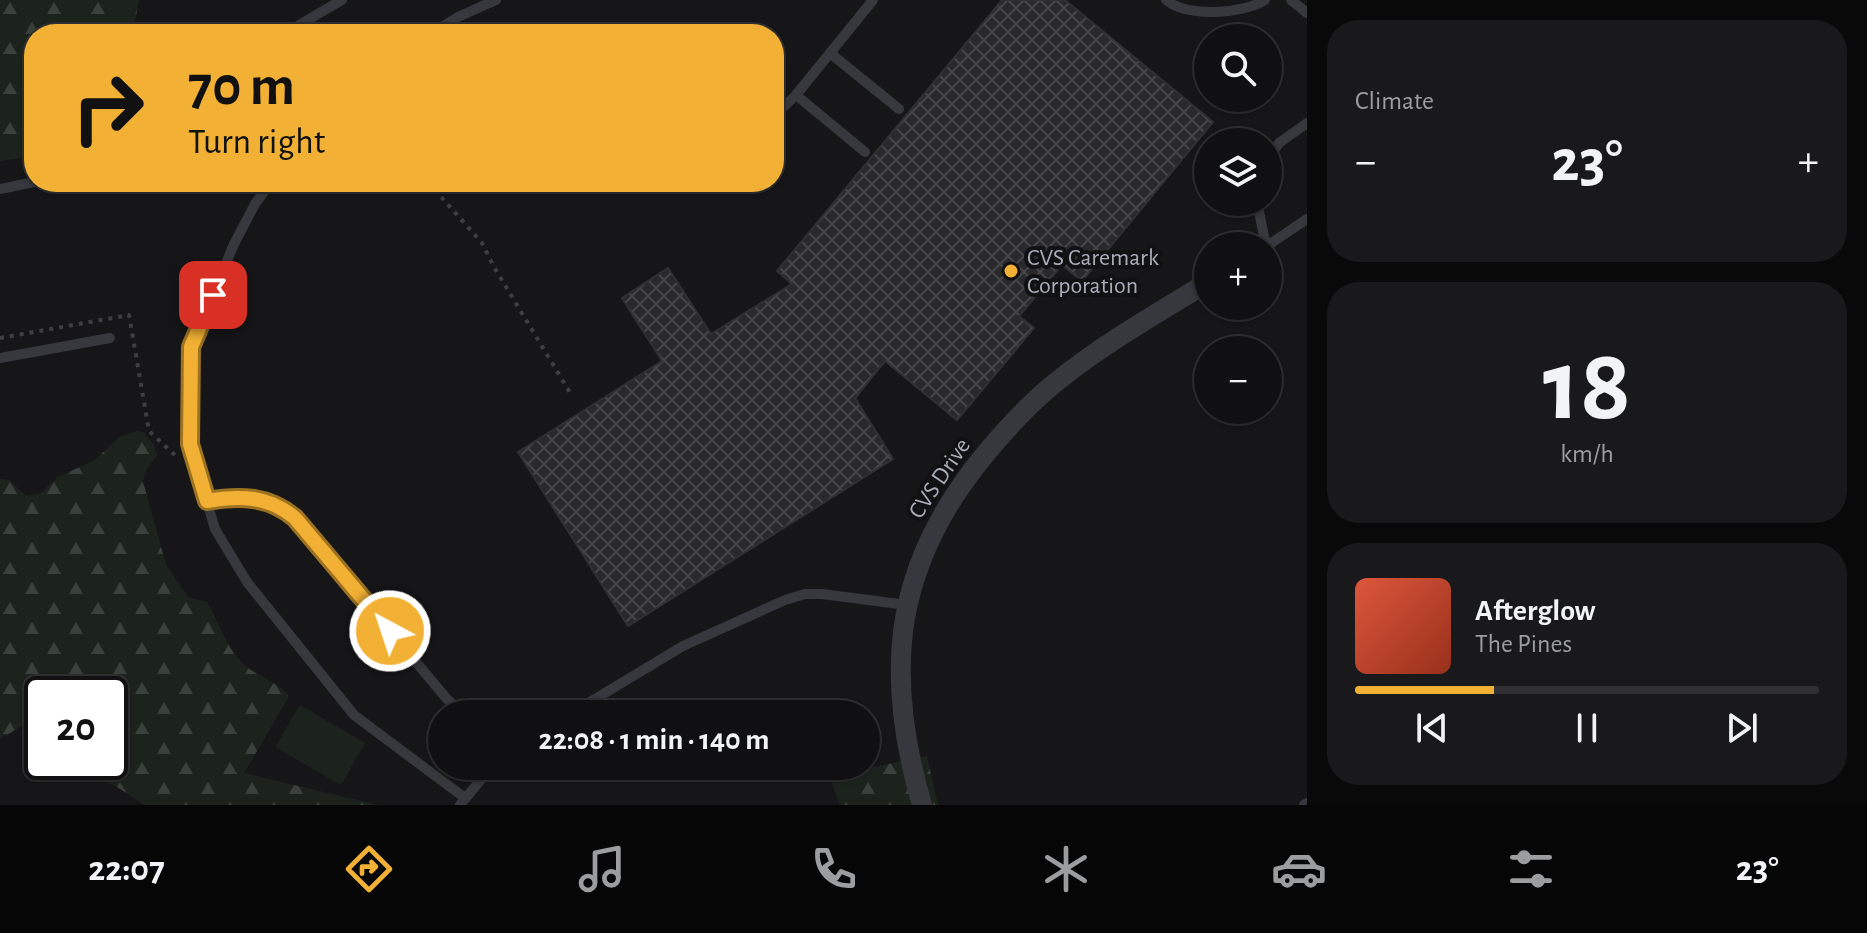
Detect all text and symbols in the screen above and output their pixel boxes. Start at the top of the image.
map controls [1194,24,1282,424]
button: search [1194,24,1282,112]
icon: right [56,56,160,160]
text: 70 m [188,59,295,115]
text: Climate [1355,88,1434,114]
text: Turn right [188,124,325,160]
button: layers [1194,128,1282,216]
text: 23° [1551,132,1623,192]
text: − [1355,140,1376,184]
text: + [1798,140,1819,184]
button: + [1194,232,1282,320]
place label: CVS Caremark Corporation [1027,246,1159,298]
pin [179,261,247,329]
marker: CVS Caremark Corporation [1002,262,1020,280]
icon: arrive [191,273,235,317]
text: 18 [1543,335,1631,439]
button: − [1194,336,1282,424]
street label: CVS Drive [904,434,975,523]
text: km/h [1560,441,1614,467]
position arrow [348,589,432,673]
text: Afterglow [1475,596,1596,626]
text: The Pines [1475,631,1572,657]
speed limit sign: 20 [24,676,128,780]
icon: previous [1410,706,1454,750]
icon: pause [1565,706,1609,750]
icon: next [1720,706,1764,750]
text: 22:08 · 1 min · 140 m [539,725,769,755]
icon: directions [341,841,397,897]
icon: music [574,841,630,897]
icon: phone [806,841,862,897]
icon: climate [1038,841,1094,897]
icon: car [1271,841,1327,897]
icon: filters [1503,841,1559,897]
text: 22:07 [88,851,165,887]
text: 23° [1736,851,1779,887]

